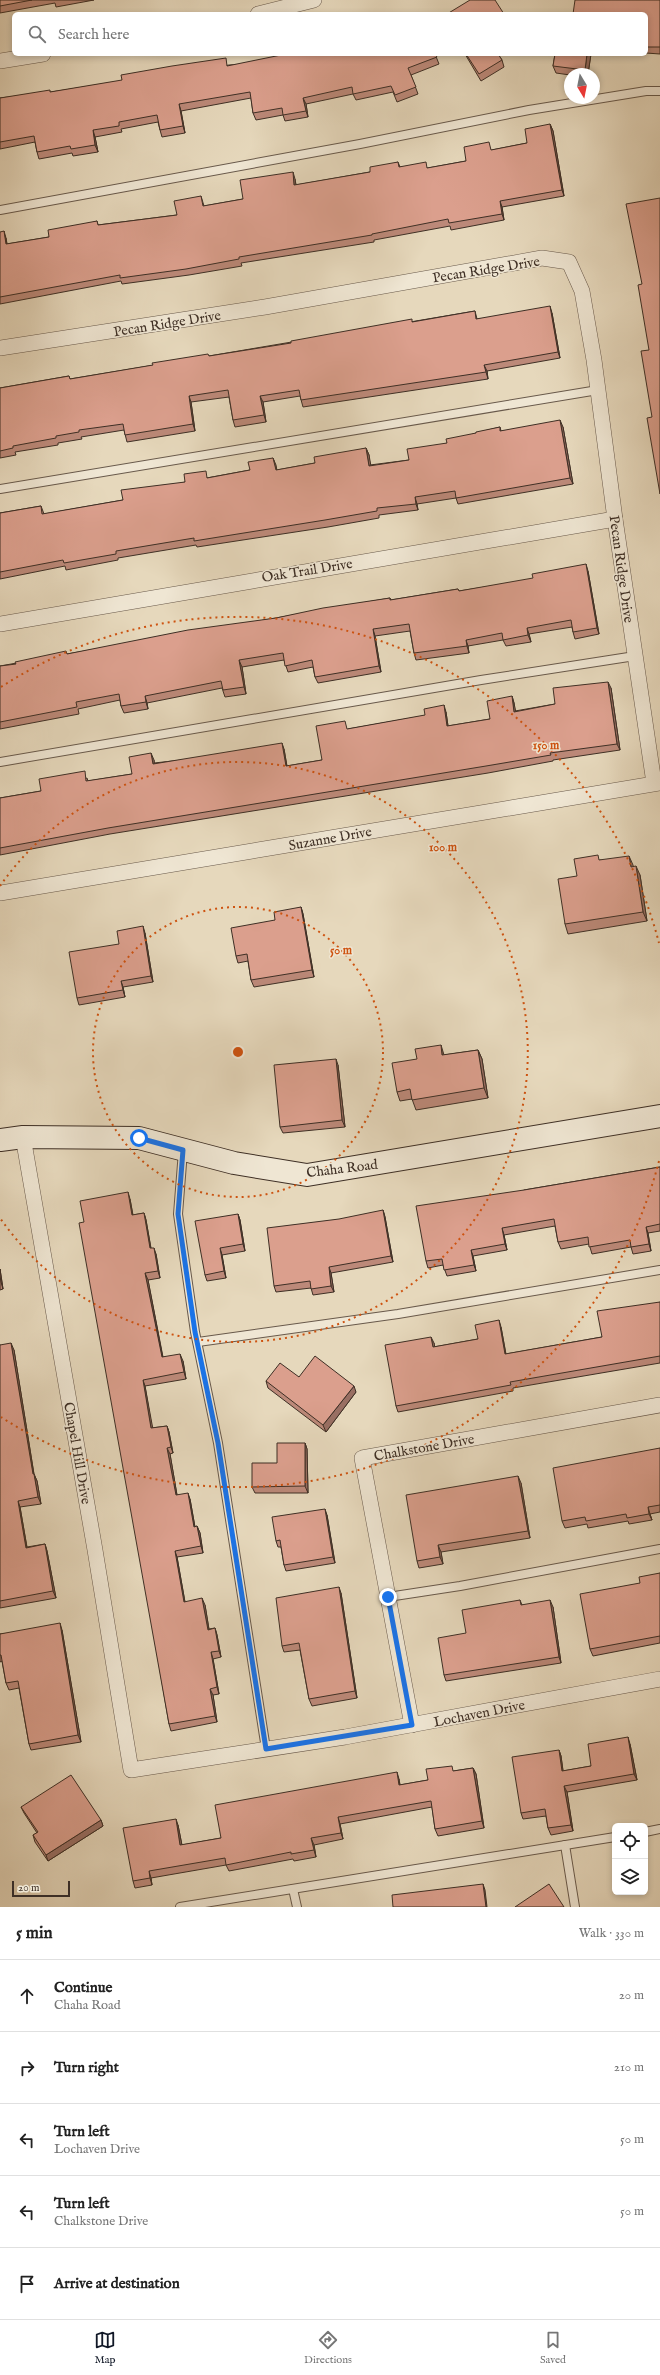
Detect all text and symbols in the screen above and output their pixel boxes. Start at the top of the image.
search box [12,12,648,56]
icon: search [26,23,48,45]
text: Search here [58,25,129,44]
north arrow [564,68,600,104]
street label: Pecan Ridge Drive [431,253,542,287]
street label: Pecan Ridge Drive [112,307,223,341]
street label: Pecan Ridge Drive [605,514,638,625]
street label: Oak Trail Drive [260,555,354,587]
text: 150 m [533,738,560,753]
street label: Suzanne Drive [287,823,374,855]
text: 100 m [429,840,458,855]
text: 50 m [330,943,353,958]
centre of rings [231,1045,245,1059]
route start [130,1129,148,1147]
street label: Chaha Road [305,1156,379,1182]
street label: Chapel Hill Drive [59,1401,95,1506]
street label: Chalkstone Drive [373,1430,476,1466]
route end [379,1588,397,1606]
street label: Lochaven Drive [432,1696,527,1732]
map controls [612,1823,648,1895]
button: locate [612,1823,648,1859]
button: layers [612,1859,648,1895]
scale bar [12,1879,70,1898]
text: 20 m [18,1881,39,1895]
text: 5 min [16,1923,53,1944]
text: Walk · 330 m [579,1925,644,1942]
text: Continue [54,1978,112,1997]
icon: ahead [16,1985,38,2007]
text: 20 m [619,1987,644,2004]
text: Chaha Road [54,1997,121,2014]
icon: right [16,2057,38,2079]
text: Turn right [54,2058,119,2077]
text: 210 m [614,2059,644,2076]
text: Turn left [54,2122,110,2141]
icon: left [16,2129,38,2151]
text: 50 m [620,2131,644,2148]
text: Lochaven Drive [54,2141,140,2158]
text: Turn left [54,2194,110,2213]
icon: left [16,2201,38,2223]
text: 50 m [620,2203,644,2220]
text: Chalkstone Drive [54,2213,148,2230]
icon: arrive [16,2273,38,2295]
text: Arrive at destination [54,2274,180,2293]
tab: Map [94,2329,116,2367]
tab: Directions [304,2329,352,2367]
tab: Saved [540,2329,566,2367]

